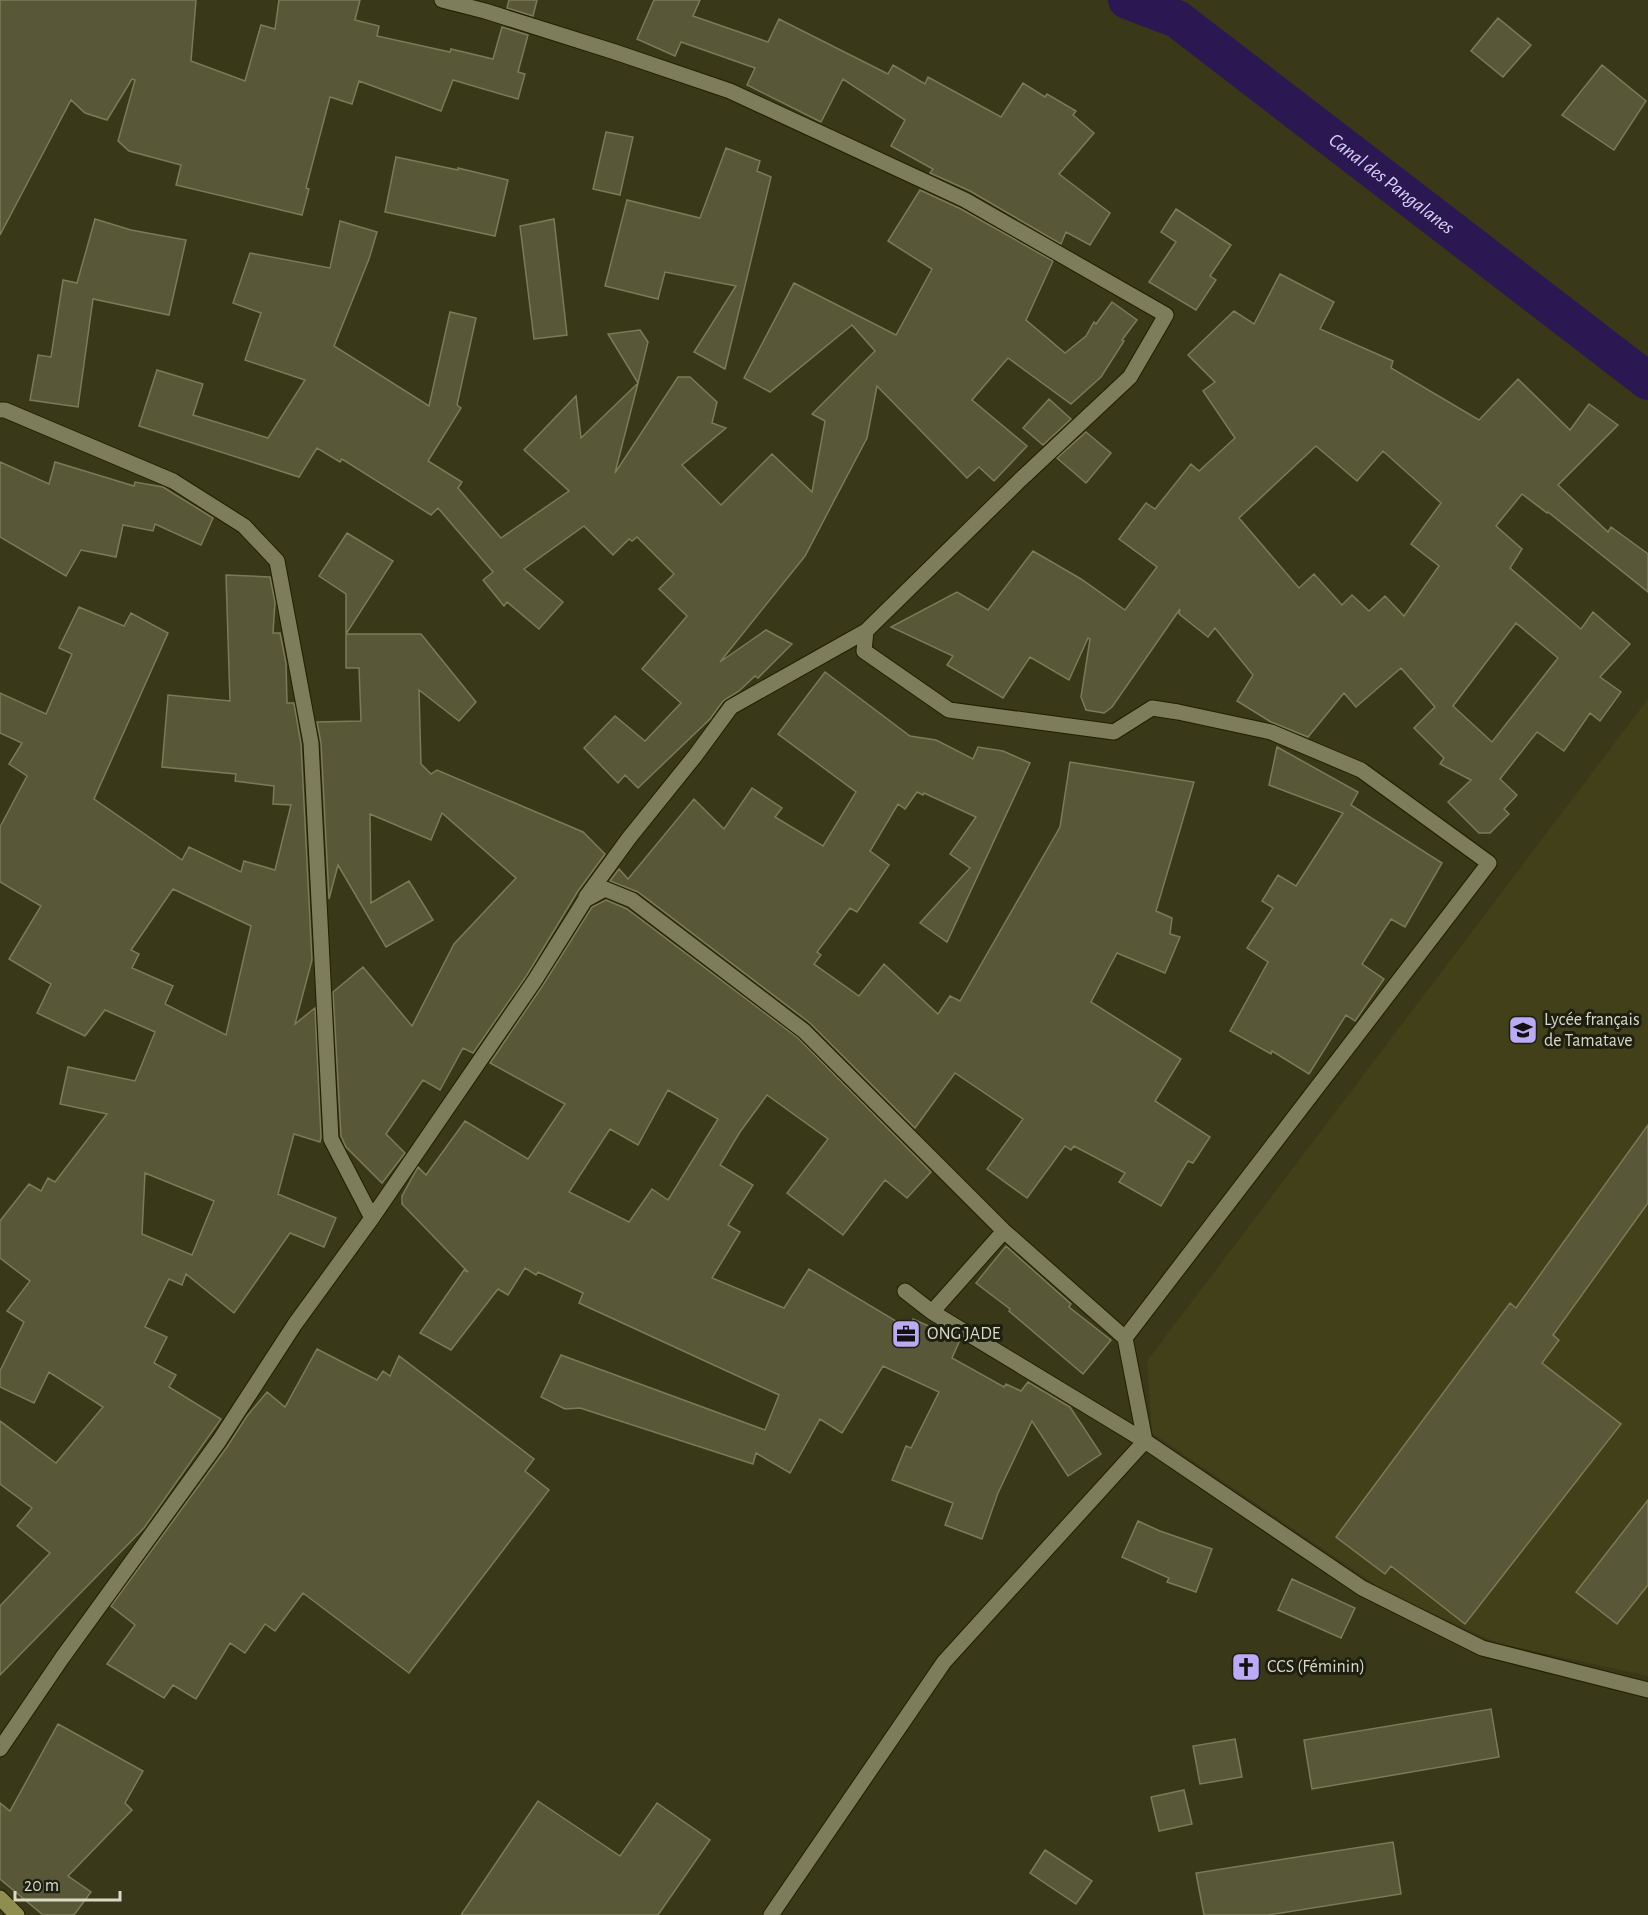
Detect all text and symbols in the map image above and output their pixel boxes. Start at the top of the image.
water label: Canal des Pangalanes [1325,130,1458,238]
place label: Lycée français de Tamatave [1544,1011,1640,1050]
school or university icon: Lycée français de Tamatave [1507,1014,1539,1046]
office icon: ONG JADE [890,1318,922,1350]
place label: ONG JADE [927,1325,1001,1343]
church icon: CCS (Féminin) [1230,1651,1262,1683]
place label: CCS (Féminin) [1267,1658,1365,1676]
scale bar [15,1864,120,1902]
text: 20 m [24,1877,59,1895]

